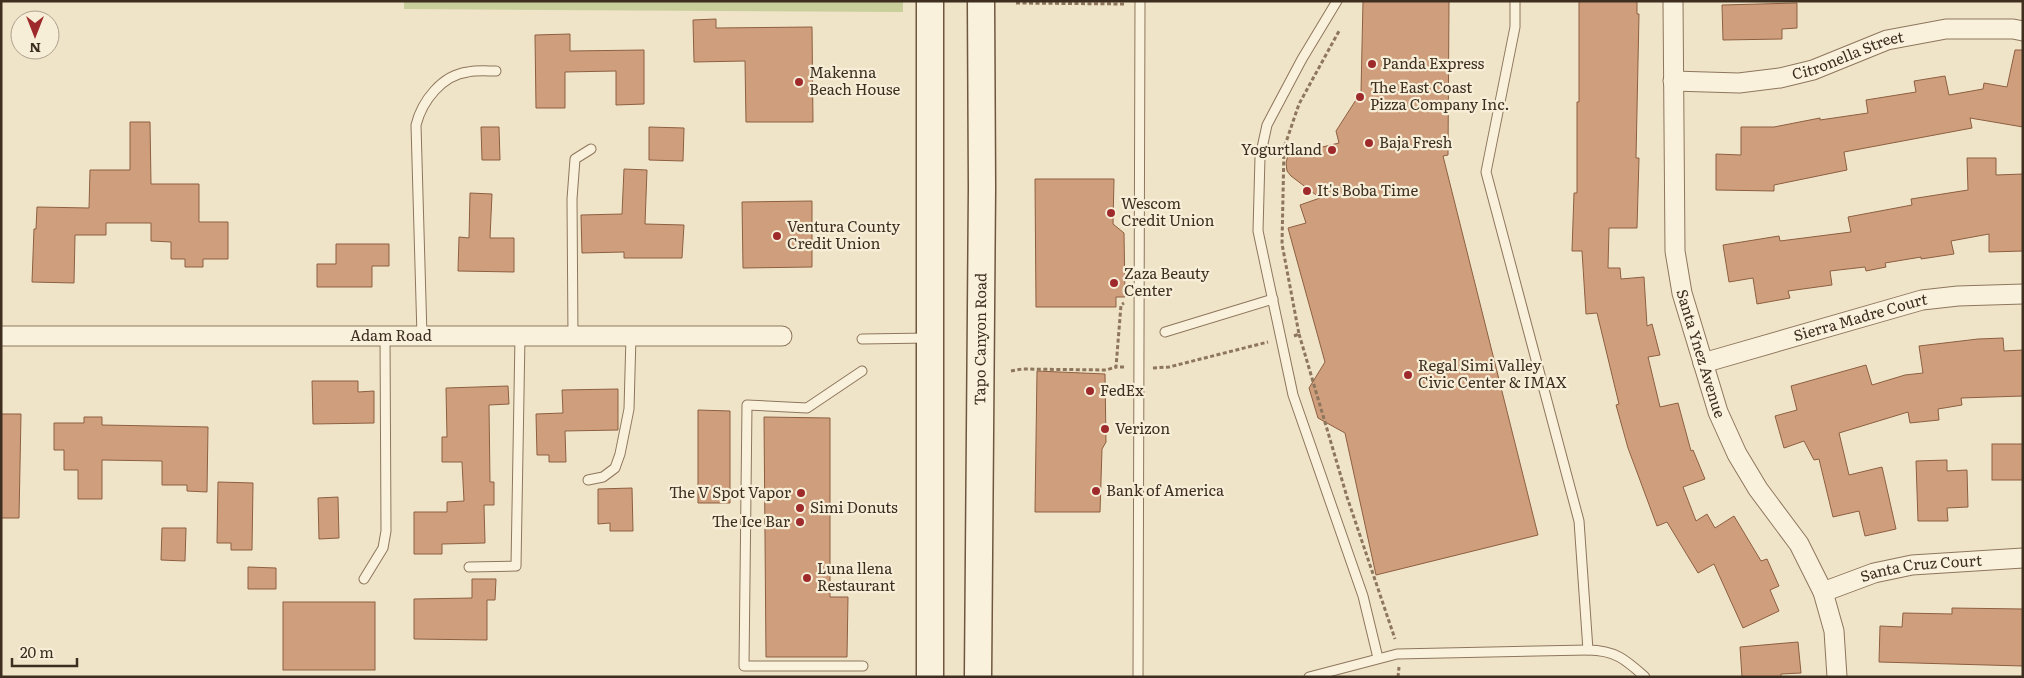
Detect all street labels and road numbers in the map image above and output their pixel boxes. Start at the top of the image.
street label: Citronella Street [1789,24,1905,85]
street label: Tapo Canyon Road [967,273,991,405]
street label: Santa Ynez Avenue [1671,286,1732,422]
street label: Sierra Madre Court [1790,286,1928,346]
street label: Adam Road [350,323,432,346]
street label: Santa Cruz Court [1857,548,1983,587]

